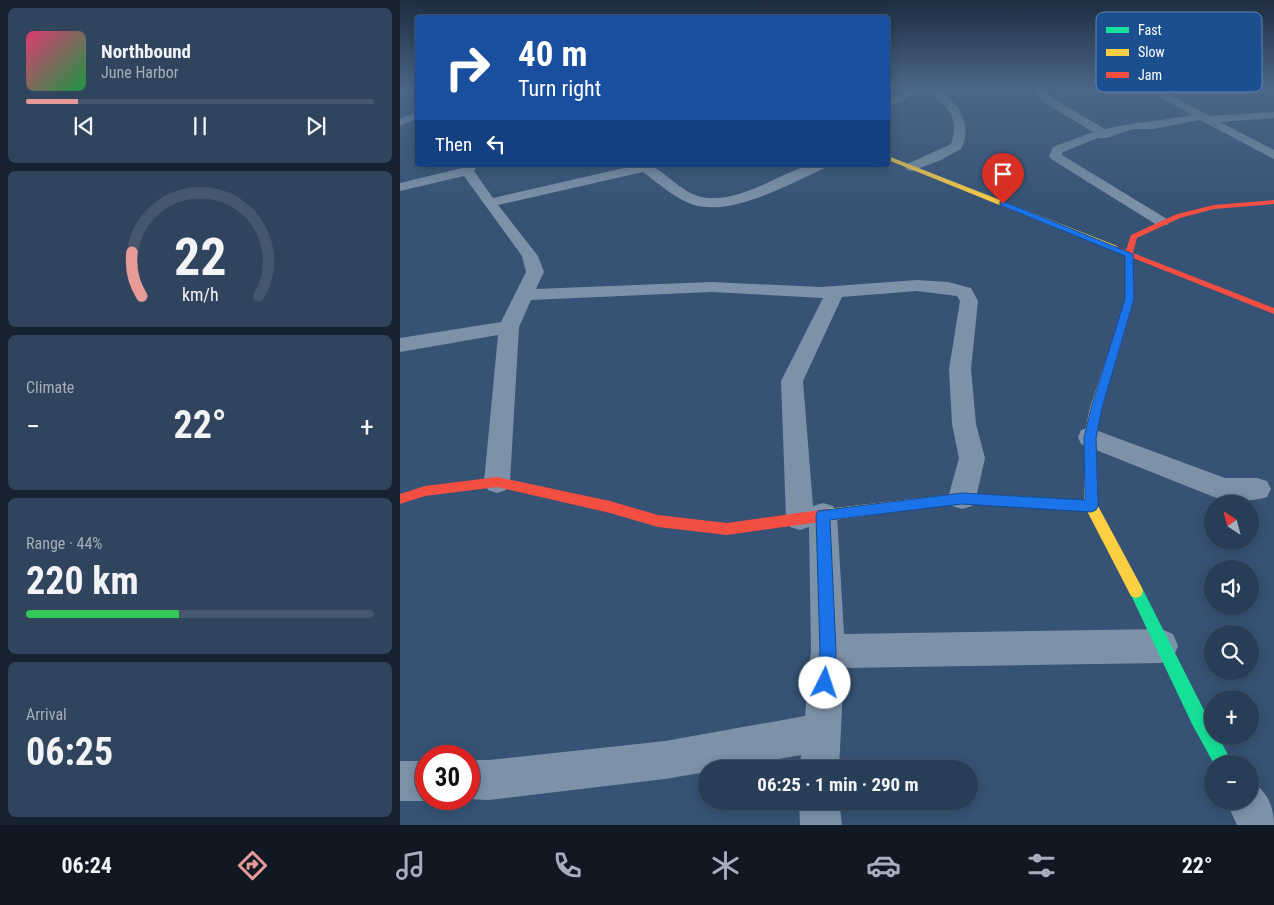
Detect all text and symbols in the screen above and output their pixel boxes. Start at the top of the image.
legend [1096,12,1262,92]
text: Fast [1138,22,1162,38]
text: 40 m [518,34,587,75]
icon: right [435,35,500,100]
text: Northbound [101,40,191,63]
text: Slow [1138,44,1165,60]
text: June Harbor [101,63,179,82]
text: Jam [1138,67,1162,83]
text: Turn right [518,76,601,101]
icon: previous [70,112,98,140]
icon: pause [186,112,214,140]
icon: next [302,112,330,140]
icon: left [482,130,510,158]
text: Then [435,133,472,156]
pin [982,153,1024,204]
icon: arrive [989,160,1017,188]
text: 22 [174,227,226,288]
text: km/h [182,284,218,305]
text: Climate [26,378,74,397]
text: 22° [173,403,227,447]
text: − [26,410,40,443]
text: + [360,410,374,443]
north arrow [1204,495,1259,550]
map controls [1204,495,1259,810]
text: Range · 44% [26,534,102,553]
text: 220 km [26,559,139,603]
button: sound [1204,560,1259,615]
button: search [1204,625,1259,680]
position arrow [798,656,850,708]
button: + [1204,690,1259,745]
text: Arrival [26,705,67,724]
text: 06:25 [26,730,113,774]
speed limit sign: 30 [415,745,480,810]
button: − [1204,755,1259,810]
text: 06:25 · 1 min · 290 m [757,773,919,796]
icon: directions [235,848,270,883]
icon: music [393,848,428,883]
icon: phone [550,848,585,883]
icon: climate [708,848,743,883]
icon: car [866,848,901,883]
icon: filters [1024,848,1059,883]
text: 06:24 [61,853,112,878]
text: 22° [1182,853,1213,878]

